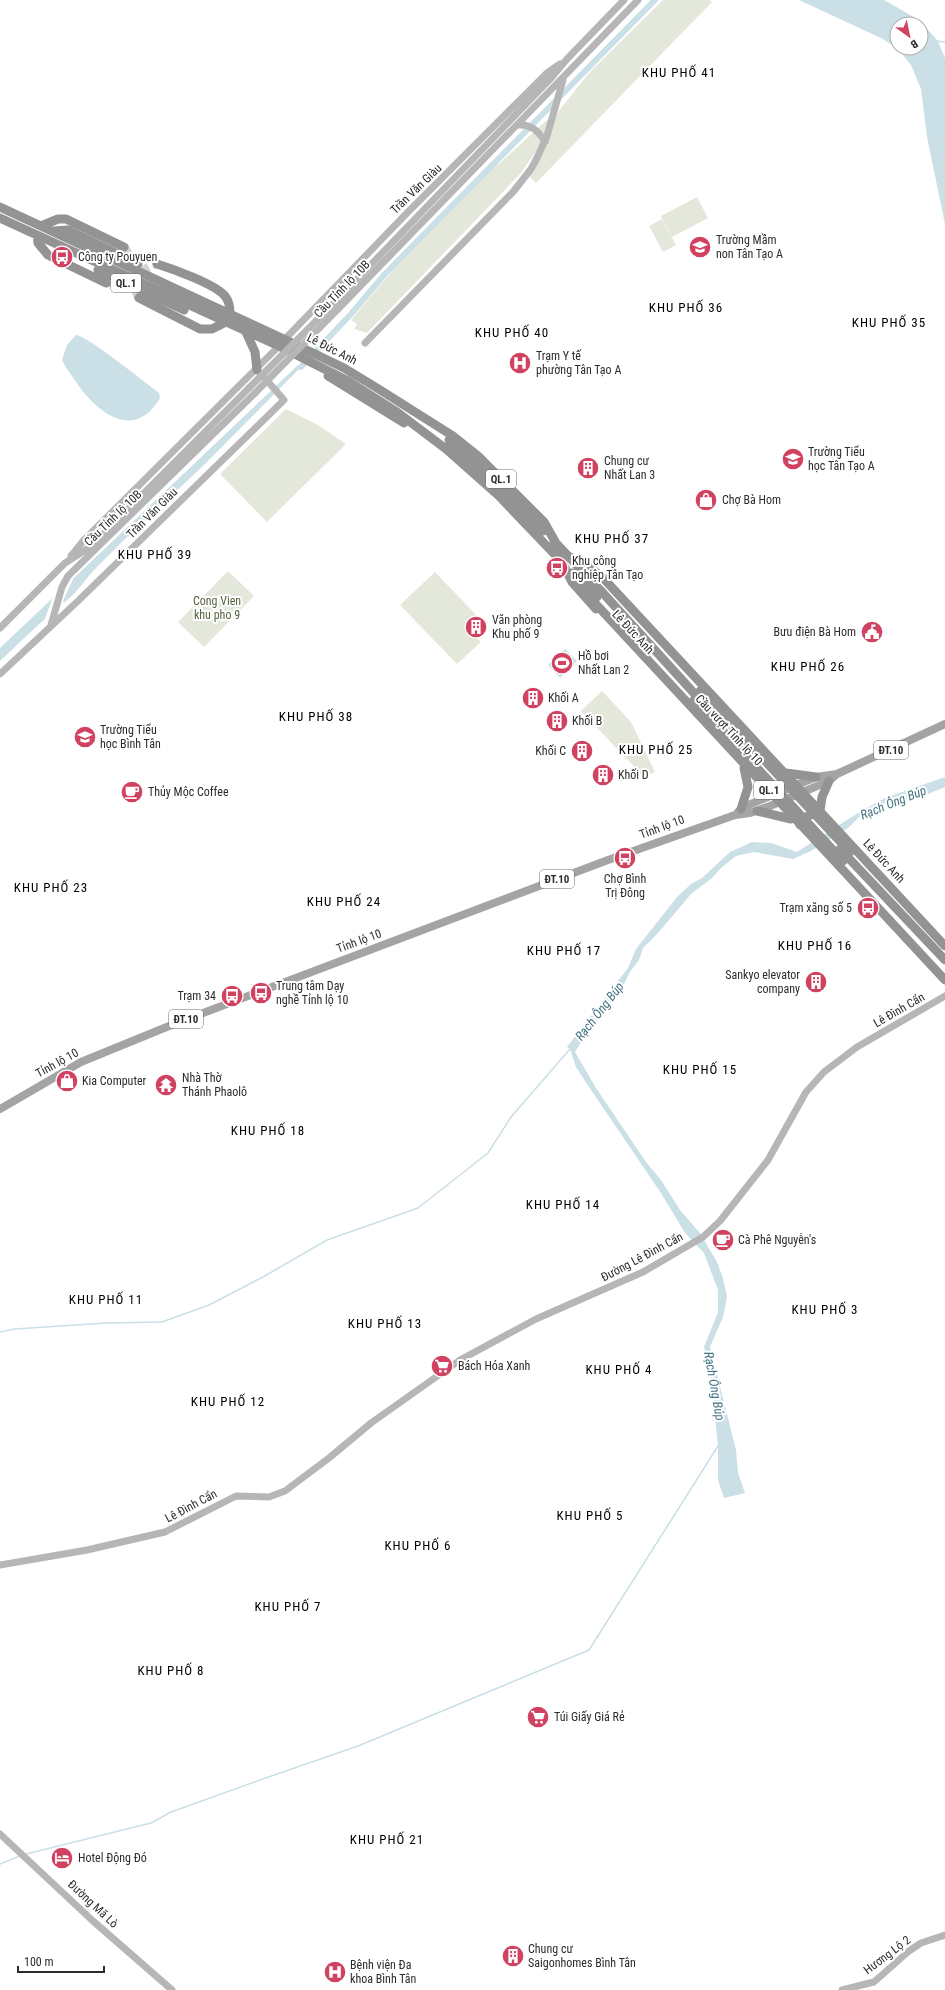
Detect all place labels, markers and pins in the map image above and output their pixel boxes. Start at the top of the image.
place label: Trường Mầm non Tân Tạo A [716,233,783,261]
school or university icon: Trường Mầm non Tân Tạo A [687,234,713,260]
bus stop icon: Công ty Pouyuen [49,244,75,270]
place label: Công ty Pouyuen [78,250,157,264]
place label: Trạm Y tế phường Tân Tạo A [536,349,621,377]
hospital icon: Trạm Y tế phường Tân Tạo A [507,350,533,376]
place label: Trường Tiểu học Tân Tạo A [808,445,875,473]
school or university icon: Trường Tiểu học Tân Tạo A [780,446,806,472]
place label: Chung cư Nhất Lan 3 [604,454,655,482]
building icon: Chung cư Nhất Lan 3 [575,455,601,481]
shop icon: Chợ Bà Hom [693,487,719,513]
place label: Chợ Bà Hom [722,493,781,507]
place label: Khu công nghiệp Tân Tạo [572,554,643,582]
bus stop icon: Khu công nghiệp Tân Tạo [544,555,570,581]
place label: Văn phòng Khu phố 9 [492,613,542,641]
building icon: Văn phòng Khu phố 9 [463,614,489,640]
public building icon: Bưu điện Bà Hom [859,619,885,645]
place label: Bưu điện Bà Hom [773,625,856,639]
place label: Hồ bơi Nhất Lan 2 [578,649,629,677]
sports icon: Hồ bơi Nhất Lan 2 [549,650,575,676]
building icon: Khối A [520,685,546,711]
place label: Khối A [548,691,579,705]
building icon: Khối B [544,708,570,734]
place label: Khối B [572,714,602,728]
place label: Trường Tiểu học Bình Tân [100,723,161,751]
school or university icon: Trường Tiểu học Bình Tân [72,724,98,750]
building icon: Khối C [569,738,595,764]
place label: Khối C [535,744,566,758]
building icon: Khối D [590,762,616,788]
place label: Khối D [618,768,649,782]
cafe icon: Thủy Mộc Coffee [119,779,145,805]
place label: Thủy Mộc Coffee [148,785,229,799]
bus stop icon: Chợ Bình Trị Đông [612,845,638,871]
place label: Chợ Bình Trị Đông [604,872,646,900]
bus stop icon: Trạm xăng số 5 [855,895,881,921]
place label: Trạm xăng số 5 [780,901,852,915]
place label: Sankyo elevator company [725,968,800,996]
building icon: Sankyo elevator company [803,969,829,995]
place label: Trung tâm Dạy nghề Tỉnh lộ 10 [276,979,349,1007]
bus stop icon: Trung tâm Dạy nghề Tỉnh lộ 10 [248,980,274,1006]
bus stop icon: Trạm 34 [219,983,245,1009]
place label: Trạm 34 [177,989,216,1003]
shop icon: Kia Computer [54,1068,80,1094]
place label: Nhà Thờ Thánh Phaolô [182,1071,247,1099]
temple icon: Nhà Thờ Thánh Phaolô [153,1072,179,1098]
place label: Kia Computer [82,1074,147,1088]
cafe icon: Cà Phê Nguyễn's [710,1227,736,1253]
place label: Cà Phê Nguyễn's [738,1233,816,1247]
supermarket icon: Bách Hóa Xanh [429,1353,455,1379]
place label: Bách Hóa Xanh [458,1359,531,1373]
supermarket icon: Túi Giấy Giá Rẻ [525,1704,551,1730]
place label: Túi Giấy Giá Rẻ [554,1710,625,1724]
hotel icon: Hotel Động Đó [49,1845,75,1871]
place label: Hotel Động Đó [78,1851,147,1865]
place label: Chung cư Saigonhomes Bình Tân [528,1942,636,1970]
building icon: Chung cư Saigonhomes Bình Tân [500,1943,526,1969]
place label: Bệnh viện Đa khoa Bình Tân [350,1958,417,1986]
hospital icon: Bệnh viện Đa khoa Bình Tân [322,1959,348,1985]

